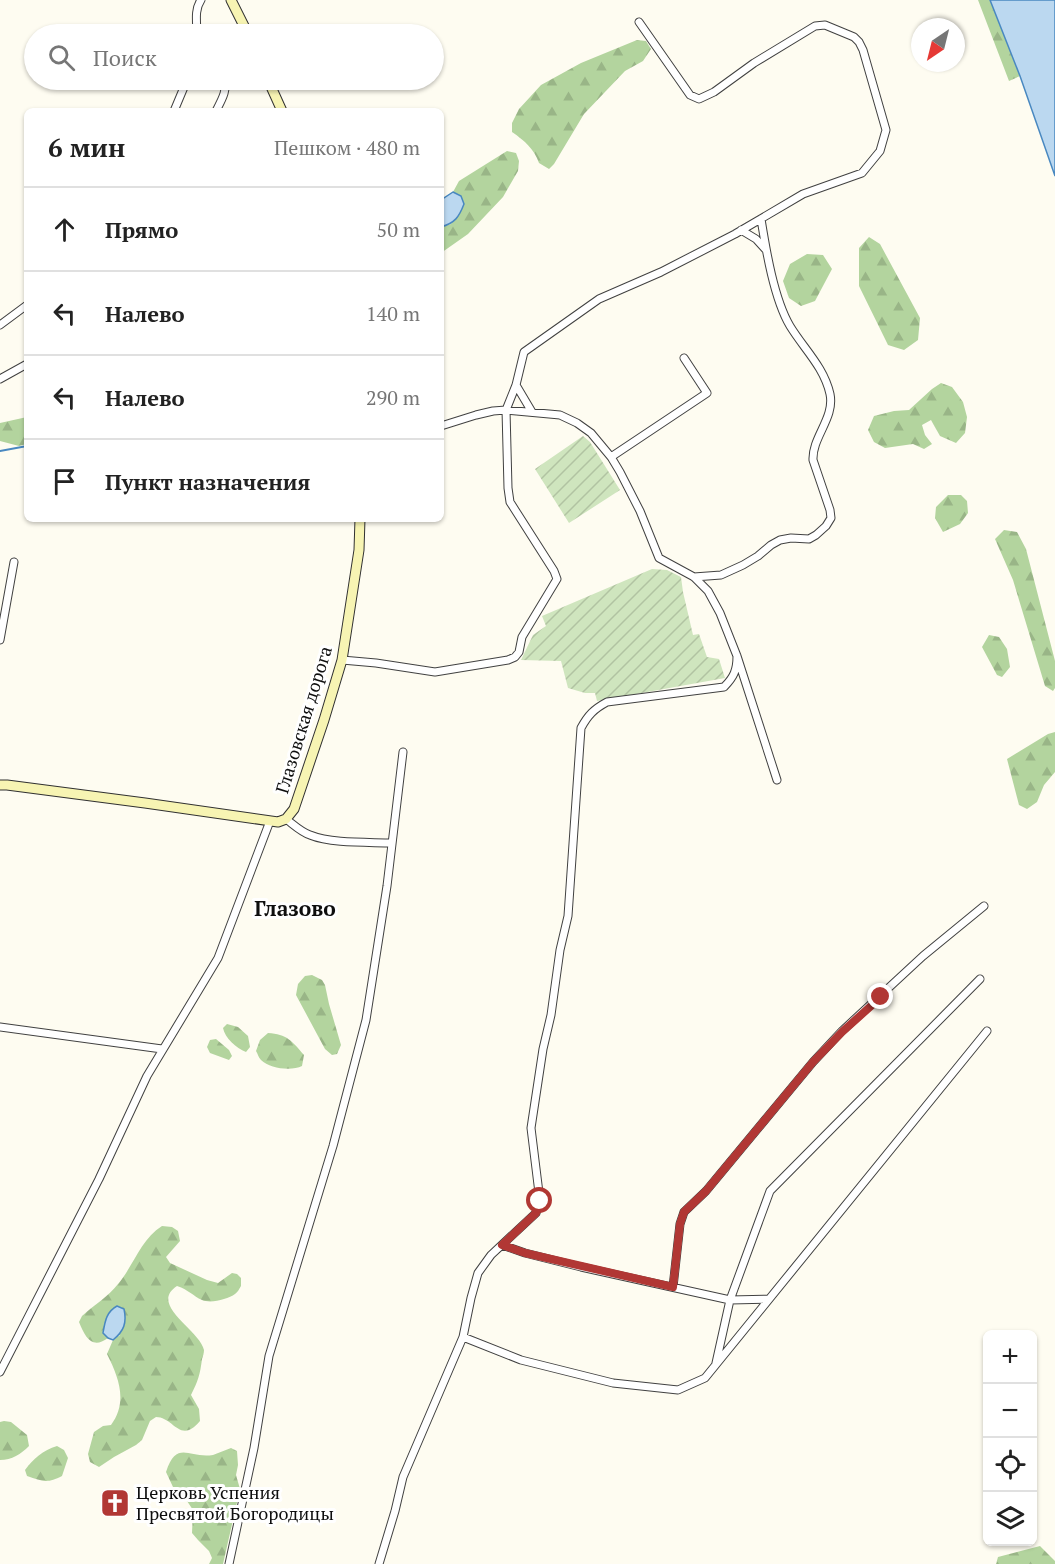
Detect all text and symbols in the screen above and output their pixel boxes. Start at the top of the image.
north arrow [911,18,965,72]
search box [24,24,444,90]
icon: search [45,41,78,74]
text: Поиск [93,43,157,72]
text: 6 мин [48,130,125,164]
text: Пешком · 480 m [274,134,420,161]
icon: ahead [48,213,81,246]
text: Прямо [105,215,178,244]
text: 50 m [377,216,420,243]
icon: left [48,297,81,330]
text: Налево [105,299,185,328]
text: 140 m [366,300,420,327]
icon: left [48,381,81,414]
text: Налево [105,383,185,412]
text: 290 m [366,384,420,411]
icon: arrive [48,465,81,498]
text: Пункт назначения [105,467,310,496]
street label: Глазовская дорога [269,643,337,796]
district label: Глазово [254,894,336,922]
route end [867,983,893,1009]
route start [526,1187,552,1213]
map controls [983,1330,1037,1546]
button: + [983,1330,1037,1384]
button: − [983,1384,1037,1438]
button: locate [983,1438,1037,1492]
place label: Церковь Успения Пресвятой Богородицы [136,1480,334,1525]
church icon: Церковь Успения Пресвятой Богородицы [99,1487,131,1519]
button: layers [983,1492,1037,1546]

